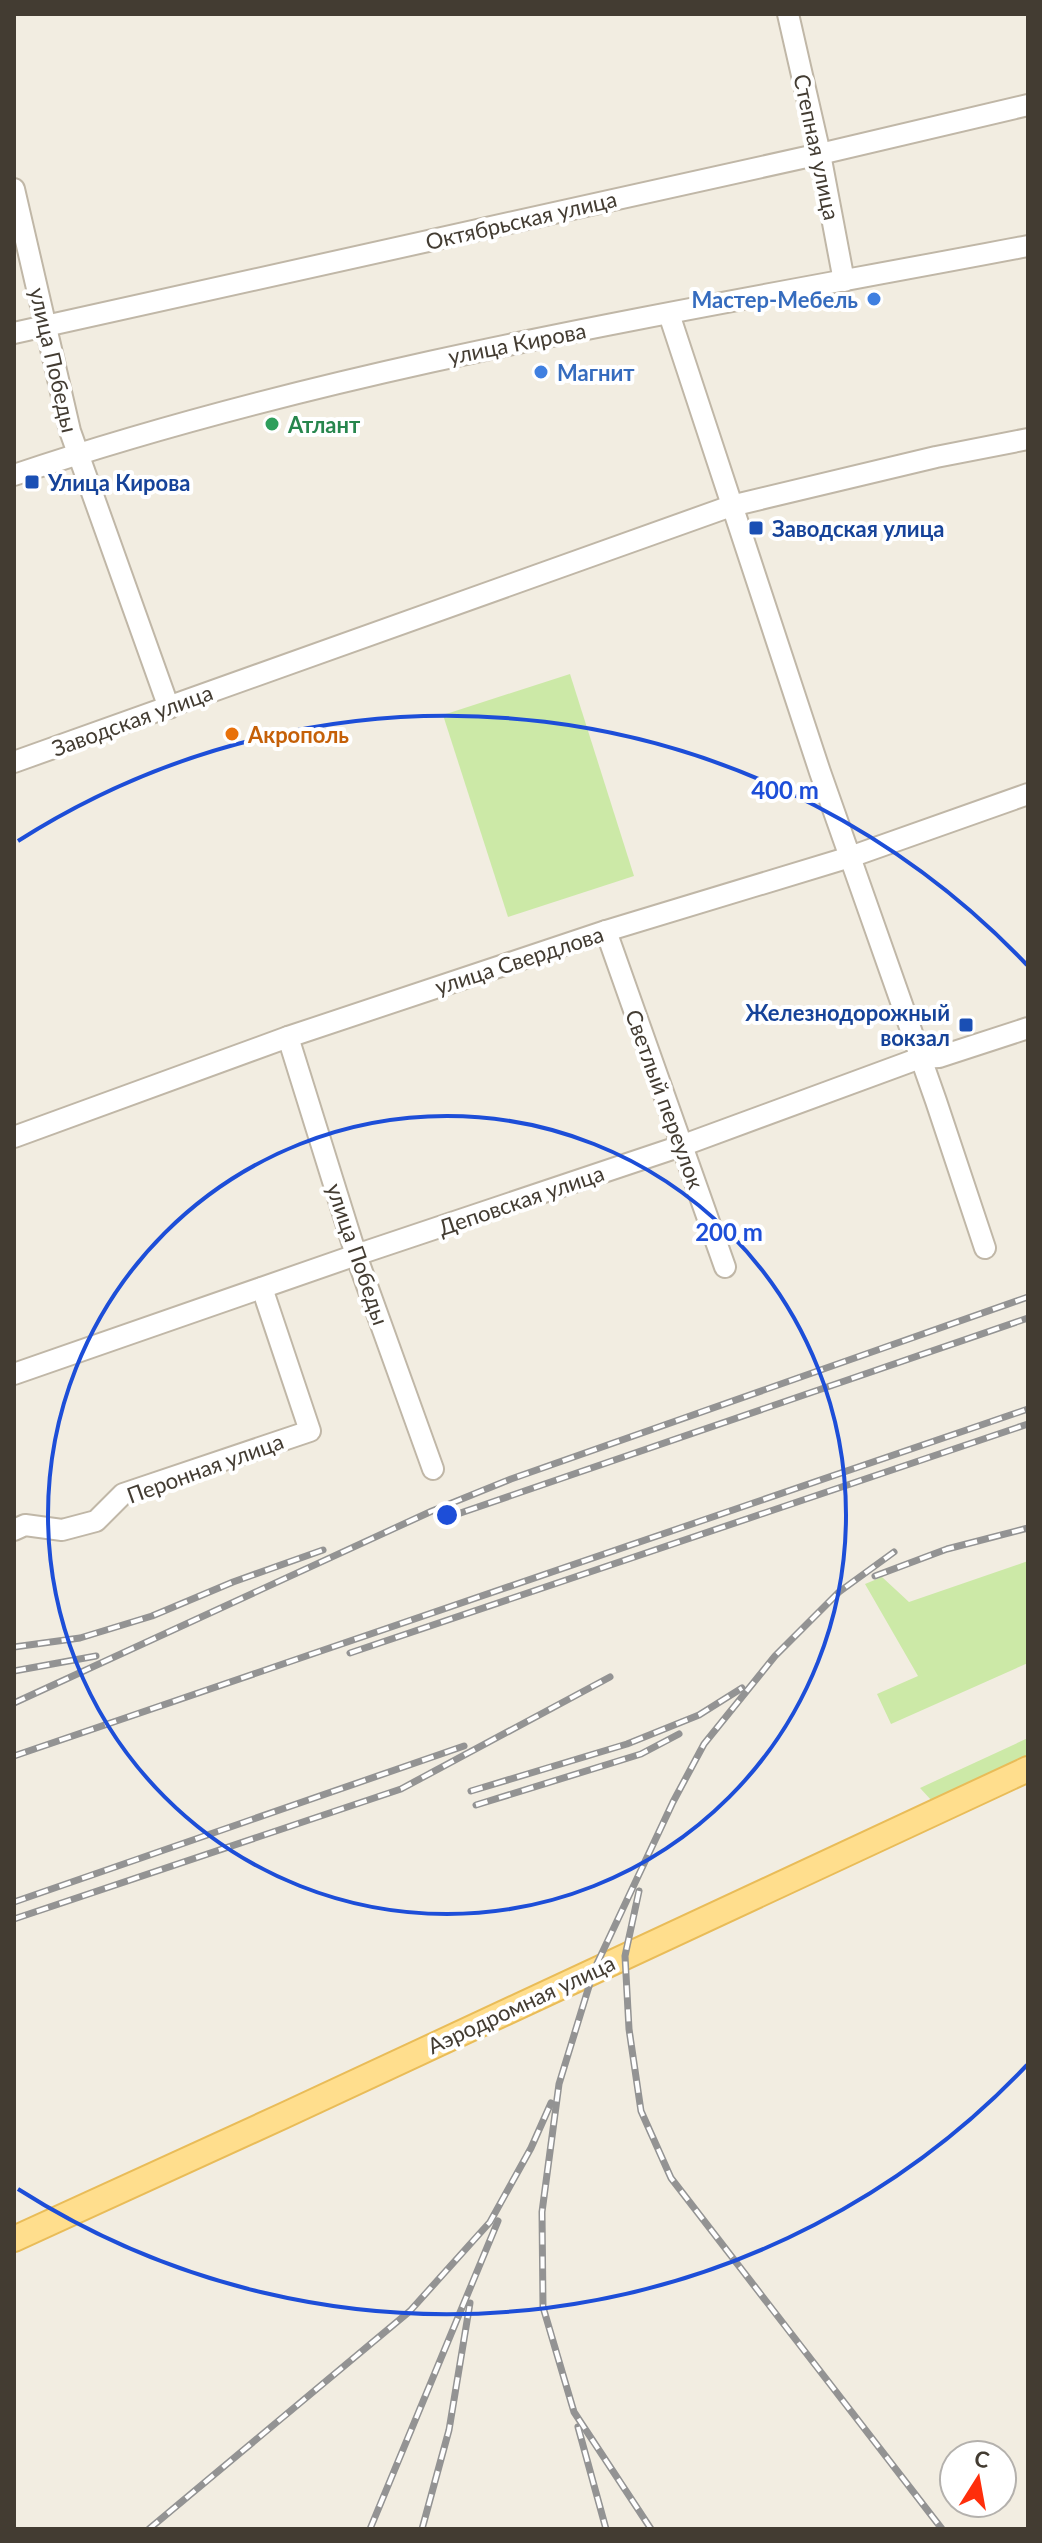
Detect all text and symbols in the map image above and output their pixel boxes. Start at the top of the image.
street label: Степная улица [788,71,846,223]
street label: Октябрьская улица [423,185,619,255]
street label: улица Победы [24,285,84,435]
place label: Мастер-Мебель [692,286,858,313]
marker: Мастер-Мебель [865,290,883,308]
street label: улица Кирова [446,316,588,370]
place label: Магнит [557,359,635,386]
marker: Магнит [532,363,550,381]
place label: Атлант [287,411,361,438]
marker: Атлант [263,415,281,433]
place label: Улица Кирова [47,469,190,496]
marker: Улица Кирова [23,473,41,491]
place label: Заводская улица [772,515,944,542]
marker: Заводская улица [747,519,765,537]
street label: Заводская улица [48,678,216,762]
place label: Акрополь [247,721,349,748]
marker: Акрополь [223,725,241,743]
text: 400 m [751,775,819,804]
street label: улица Свердлова [431,920,607,1000]
place label: Железнодорожный вокзал [745,999,950,1051]
street label: Светлый переулок [620,1006,710,1193]
marker: Железнодорожный вокзал [957,1016,975,1034]
street label: Деповская улица [435,1159,607,1241]
street label: улица Победы [321,1180,395,1328]
text: 200 m [695,1217,763,1246]
street label: Перонная улица [123,1427,287,1509]
centre of rings [433,1501,461,1529]
street label: Аэродромная улица [423,1949,619,2059]
north arrow [938,2439,1018,2519]
text: С [972,2444,992,2474]

